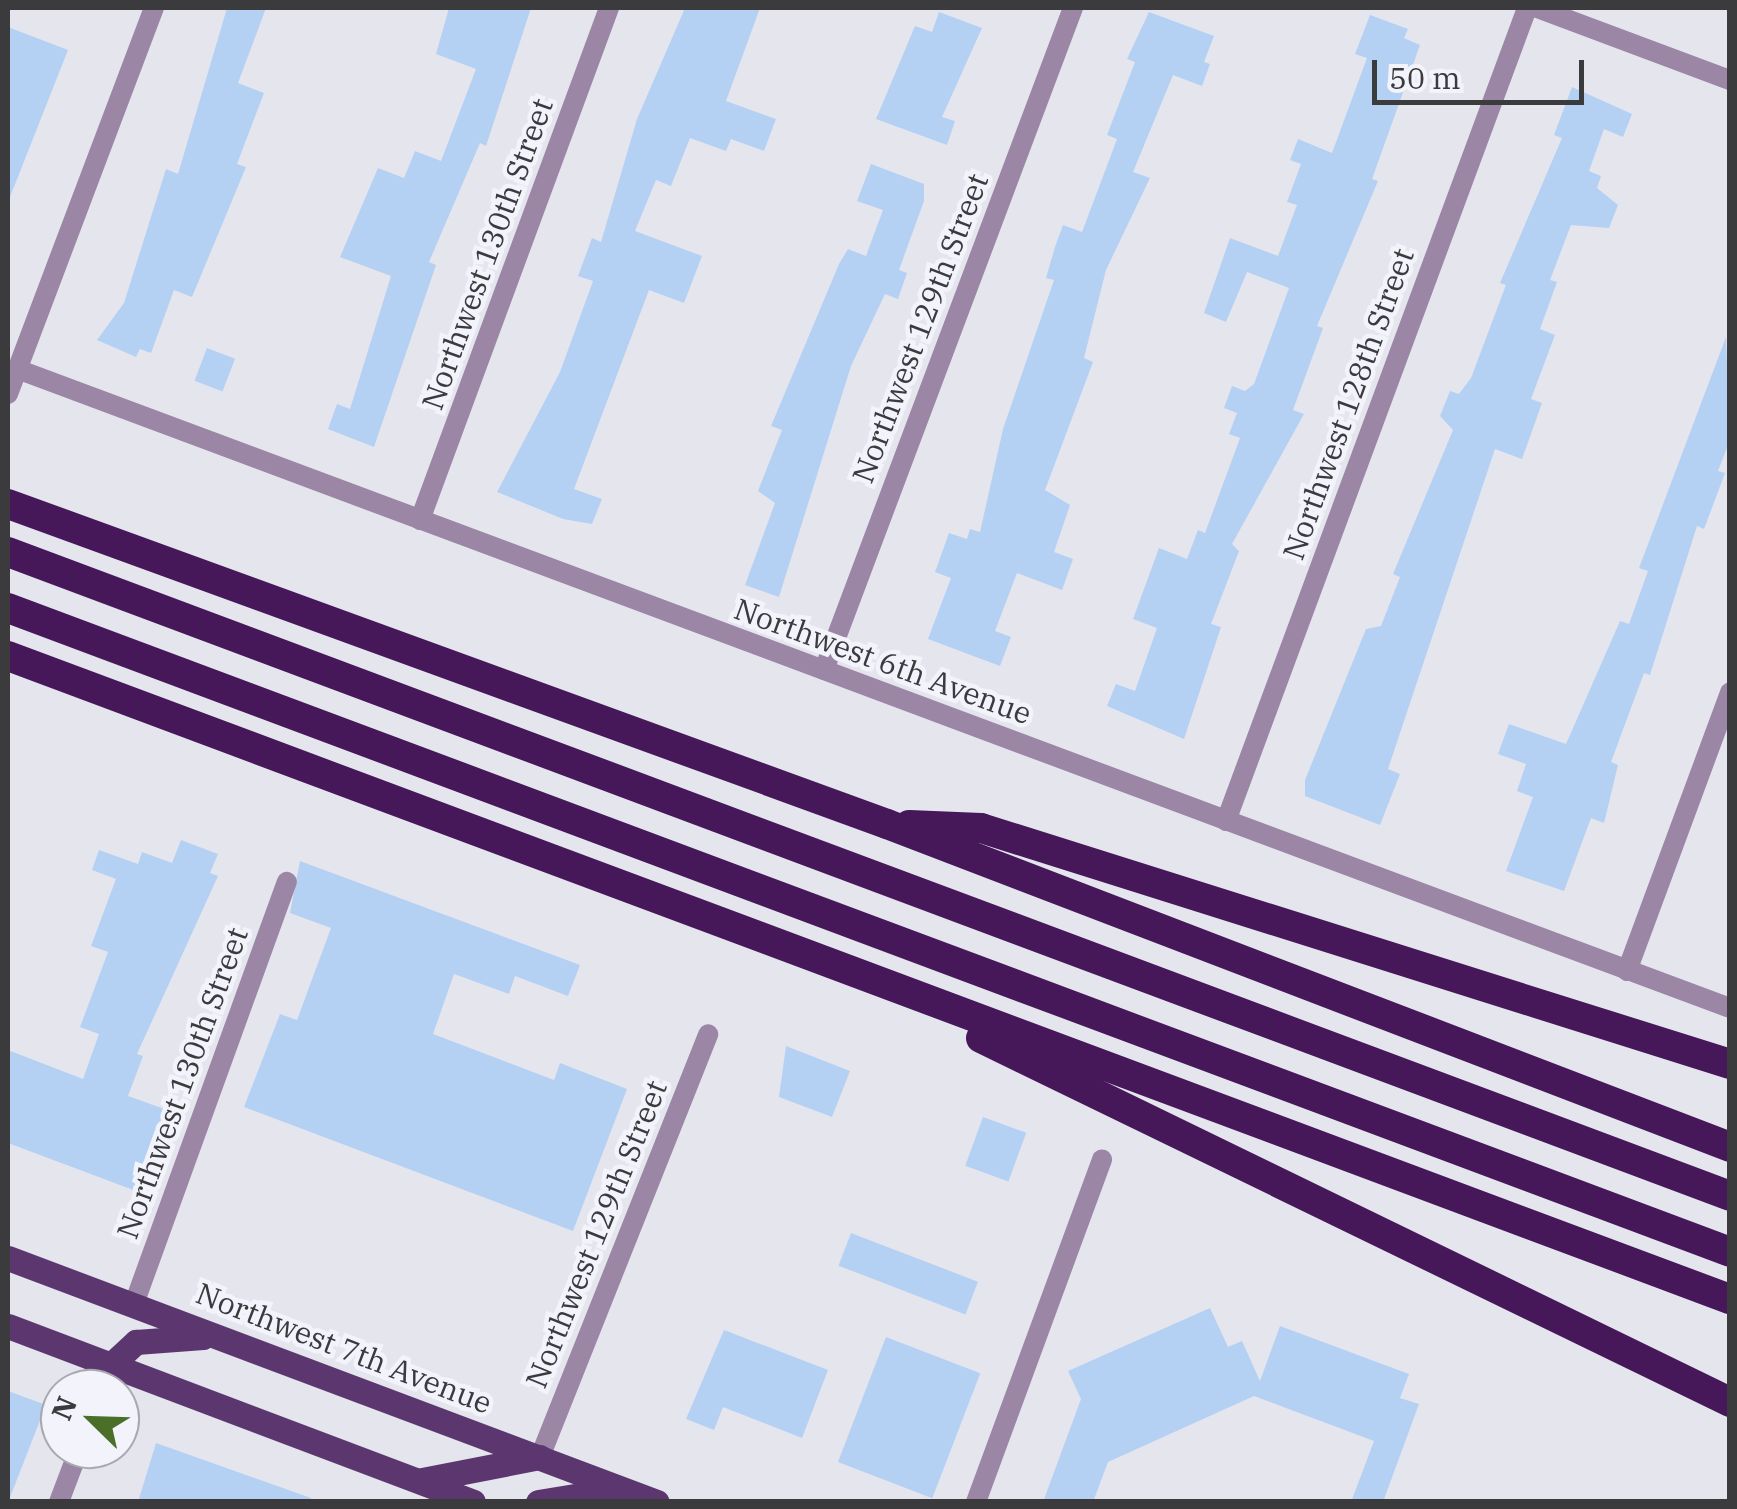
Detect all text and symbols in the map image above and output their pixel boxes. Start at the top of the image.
scale bar [1377,40,1590,102]
text: 50 m [1389,58,1461,97]
street label: Northwest 130th Street [414,94,560,414]
street label: Northwest 129th Street [844,168,996,488]
street label: Northwest 128th Street [1275,244,1421,564]
street label: Northwest 6th Avenue [730,590,1036,732]
street label: Northwest 130th Street [109,923,255,1243]
street label: Northwest 129th Street [518,1075,674,1393]
street label: Northwest 7th Avenue [191,1275,497,1421]
north arrow [40,1369,140,1469]
text: N [42,1390,85,1425]

